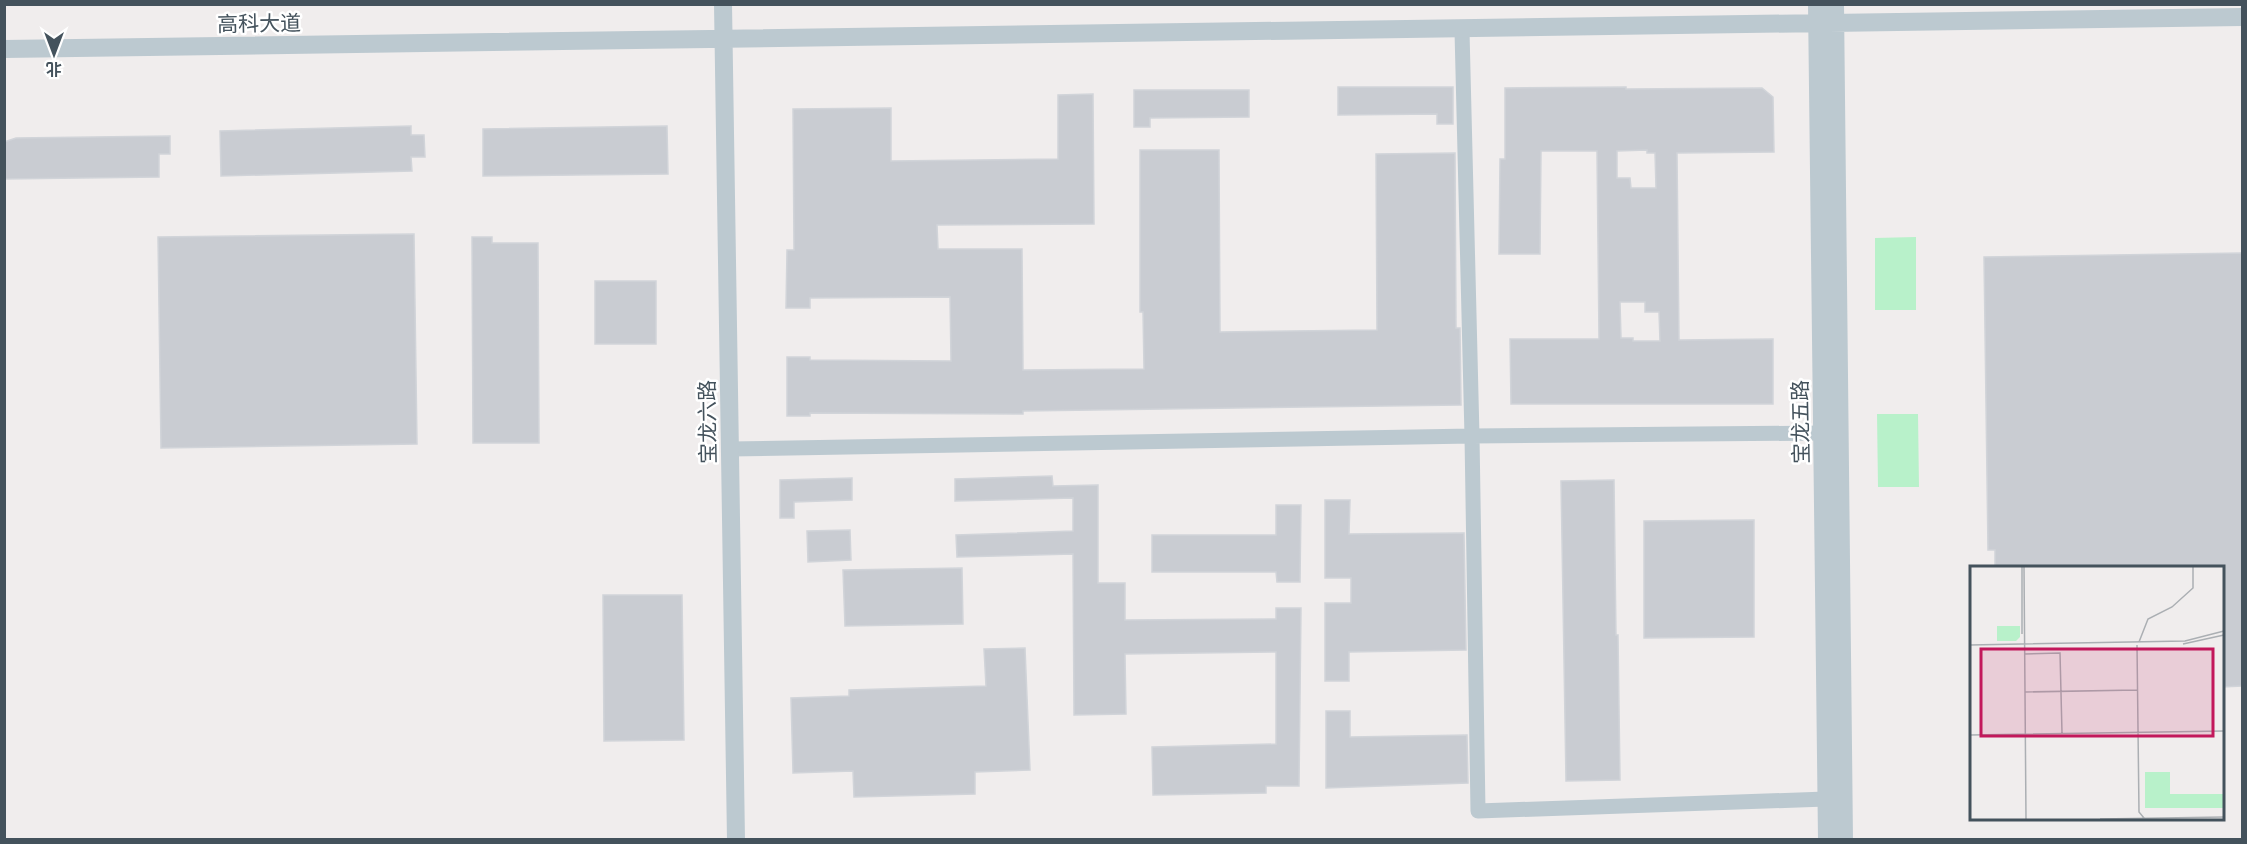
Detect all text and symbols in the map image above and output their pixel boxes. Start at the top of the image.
street label: 高科大道 [217,10,301,36]
north arrow [24,24,84,84]
text: 北 [46,60,62,78]
street label: 宝龙六路 [694,380,720,464]
street label: 宝龙五路 [1787,380,1813,464]
inset map [1970,566,2223,820]

